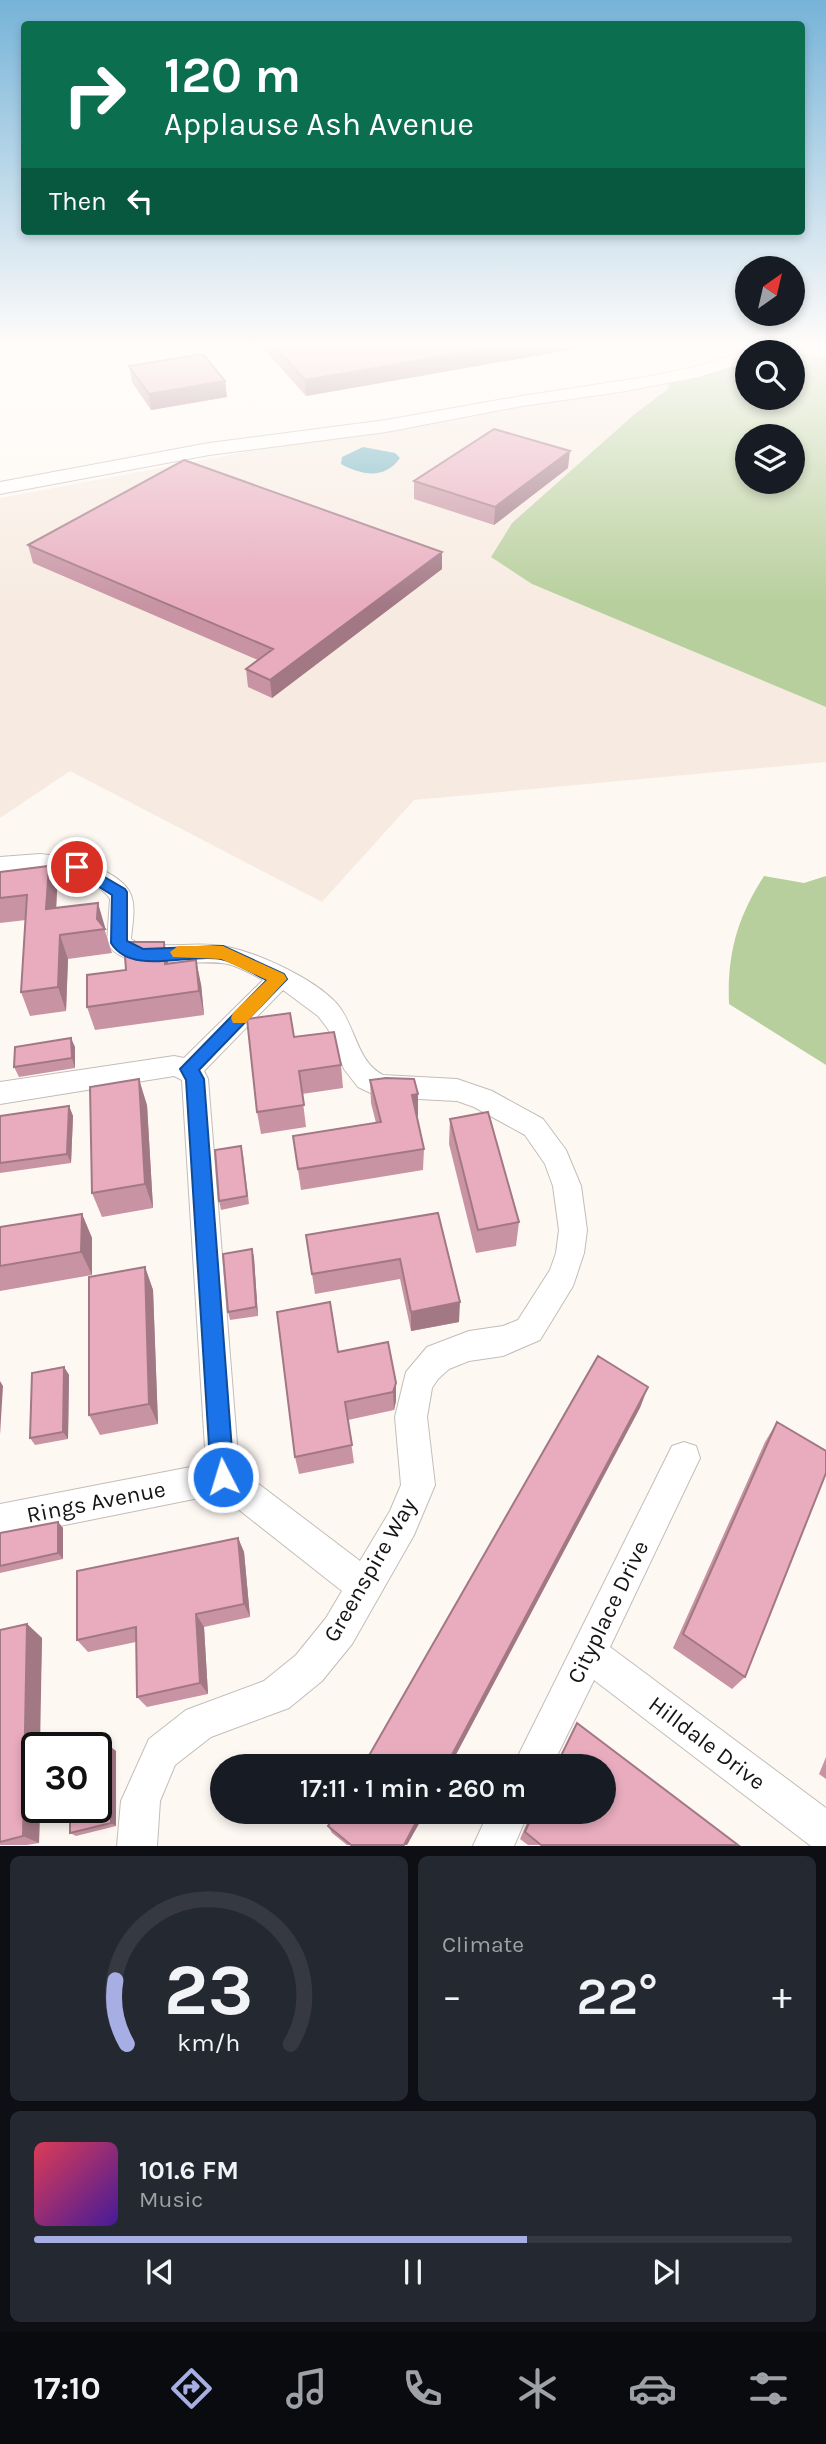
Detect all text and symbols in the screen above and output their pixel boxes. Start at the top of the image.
text: 120 m [164,47,301,104]
icon: right [49,49,140,140]
text: Applause Ash Avenue [164,106,474,143]
icon: left [121,182,159,220]
text: Then [49,186,107,217]
north arrow [735,256,805,326]
map controls [735,256,805,494]
button: search [735,340,805,410]
button: layers [735,424,805,494]
pin [47,837,107,897]
icon: arrive [58,848,96,886]
position arrow [186,1440,260,1514]
street label: Rings Avenue [24,1475,168,1529]
street label: Greenspire Way [318,1493,422,1647]
street label: Cityplace Drive [562,1536,654,1688]
street label: Hilldale Drive [643,1690,771,1796]
speed limit sign: 30 [21,1732,112,1823]
text: 17:11 · 1 min · 260 m [300,1773,526,1804]
text: Climate [442,1931,524,1958]
text: 23 [164,1948,254,2033]
text: 22° [576,1966,658,2027]
text: − [442,1974,462,2019]
text: + [772,1974,792,2019]
text: km/h [177,2028,241,2057]
text: 101.6 FM [139,2155,239,2186]
text: Music [139,2186,203,2213]
icon: previous [141,2253,179,2291]
icon: pause [394,2253,432,2291]
icon: next [647,2253,685,2291]
icon: directions [167,2364,216,2413]
icon: music [282,2364,331,2413]
icon: phone [398,2364,447,2413]
icon: climate [513,2364,562,2413]
icon: car [628,2364,677,2413]
icon: filters [744,2364,793,2413]
text: 17:10 [33,2370,101,2407]

